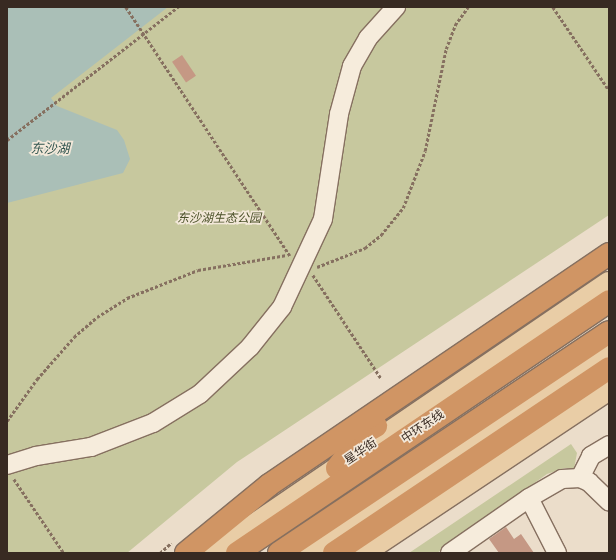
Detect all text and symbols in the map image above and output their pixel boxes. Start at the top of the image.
water label: 东沙湖 [31,141,69,157]
park label: 东沙湖生态公园 [177,212,261,226]
street label: 中环东线 [399,408,447,446]
street label: 星华街 [342,436,380,468]

